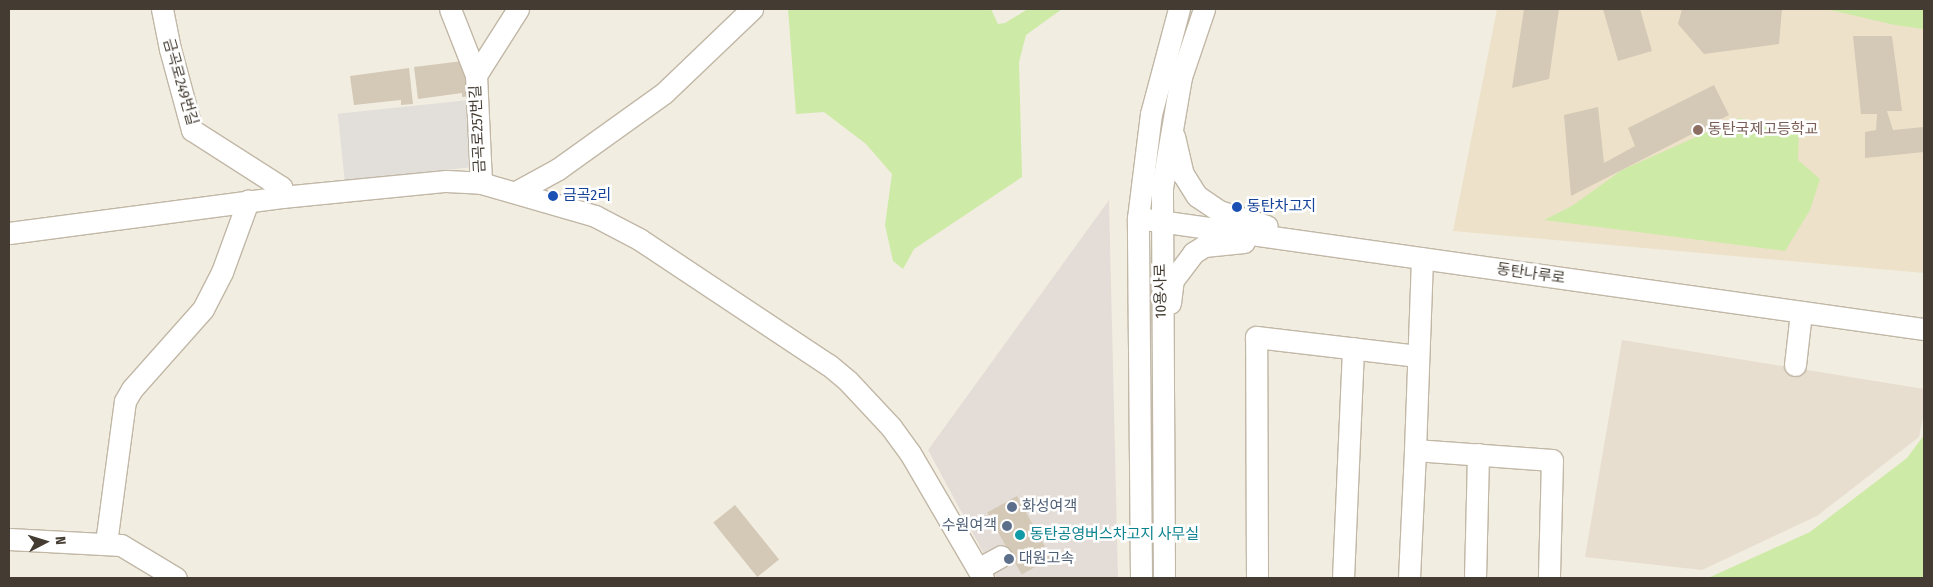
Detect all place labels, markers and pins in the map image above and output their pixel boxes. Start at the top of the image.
place label: 동탄국제고등학교 [1708,121,1818,139]
marker: 동탄국제고등학교 [1692,124,1704,136]
place label: 금곡2리 [563,187,611,205]
marker: 금곡2리 [547,190,559,202]
place label: 동탄차고지 [1247,198,1316,216]
marker: 동탄차고지 [1231,201,1243,213]
place label: 화성여객 [1022,498,1077,516]
marker: 화성여객 [1006,501,1018,513]
place label: 수원여객 [942,517,997,535]
marker: 수원여객 [1001,520,1013,532]
place label: 동탄공영버스차고지 사무실 [1030,526,1199,544]
marker: 동탄공영버스차고지 사무실 [1014,529,1026,541]
place label: 대원고속 [1019,550,1074,568]
marker: 대원고속 [1003,553,1015,565]

